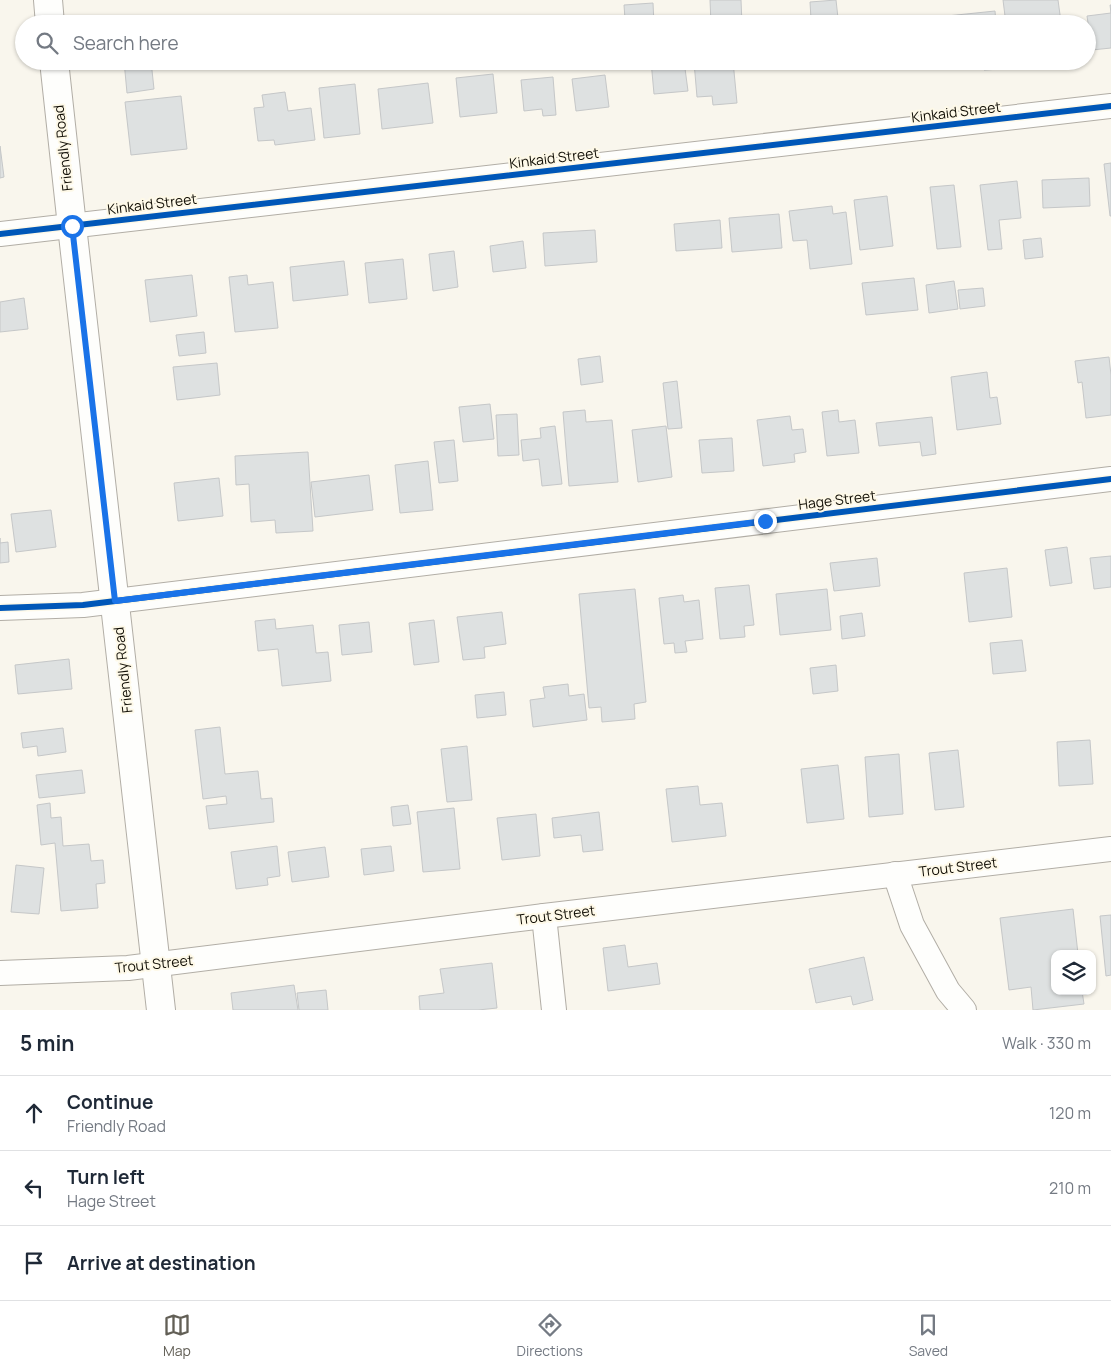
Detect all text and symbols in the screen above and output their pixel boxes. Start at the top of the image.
search box [15,15,1096,70]
icon: search [33,29,61,57]
text: Search here [73,30,179,56]
street label: Kinkaid Street [910,97,1002,126]
street label: Friendly Road [49,104,76,192]
street label: Kinkaid Street [508,143,600,172]
street label: Kinkaid Street [106,189,198,218]
route start [61,215,84,238]
street label: Hage Street [797,485,877,514]
route end [754,510,777,533]
street label: Friendly Road [109,626,136,714]
street label: Trout Street [918,852,999,881]
street label: Trout Street [516,900,597,929]
street label: Trout Street [114,950,194,977]
map controls [1051,950,1096,995]
button: layers [1051,950,1096,995]
text: 5 min [20,1029,74,1057]
text: Walk · 330 m [1002,1032,1091,1054]
text: Continue [67,1089,153,1115]
icon: ahead [20,1099,48,1127]
text: 120 m [1049,1102,1091,1124]
text: Friendly Road [67,1115,166,1137]
text: Turn left [67,1164,145,1190]
icon: left [20,1174,48,1202]
text: 210 m [1049,1177,1091,1199]
text: Hage Street [67,1190,156,1212]
icon: arrive [20,1249,48,1277]
text: Arrive at destination [67,1250,256,1276]
tab: Map [163,1311,191,1360]
tab: Directions [517,1311,583,1360]
tab: Saved [909,1311,948,1360]

